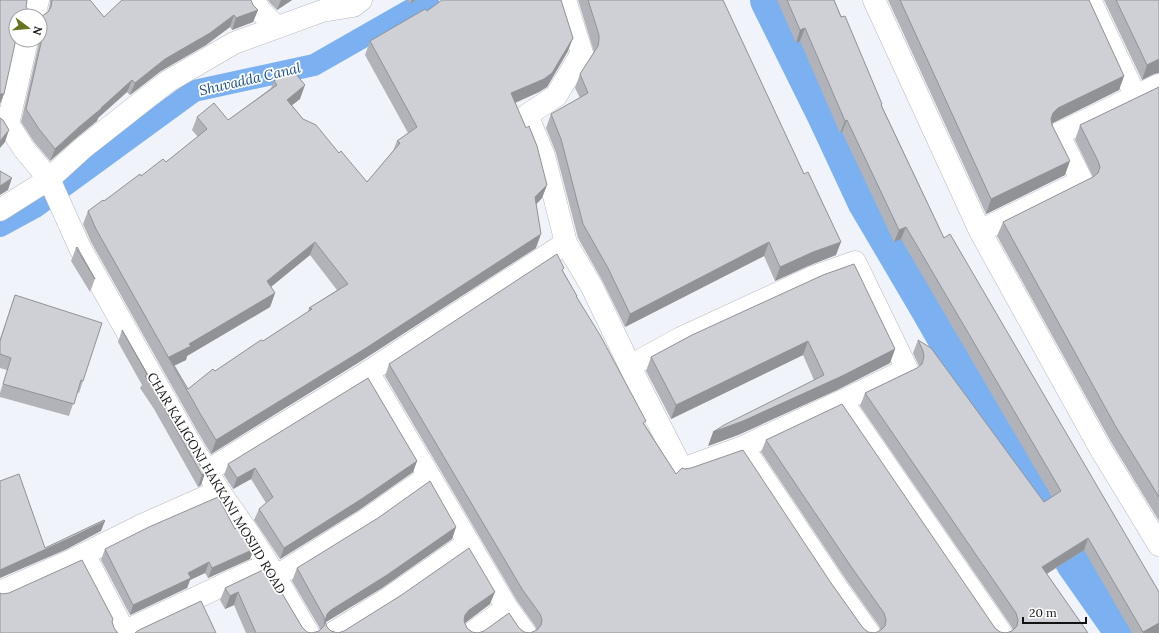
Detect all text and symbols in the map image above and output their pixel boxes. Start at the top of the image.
north arrow [8,8,48,48]
text: N [30,25,46,37]
water label: Shuvadda Canal [197,59,303,99]
street label: CHAR KALIGONJ HAKKANI MOSJID ROAD [143,369,290,597]
scale bar [1023,599,1086,625]
text: 20 m [1029,605,1057,620]

